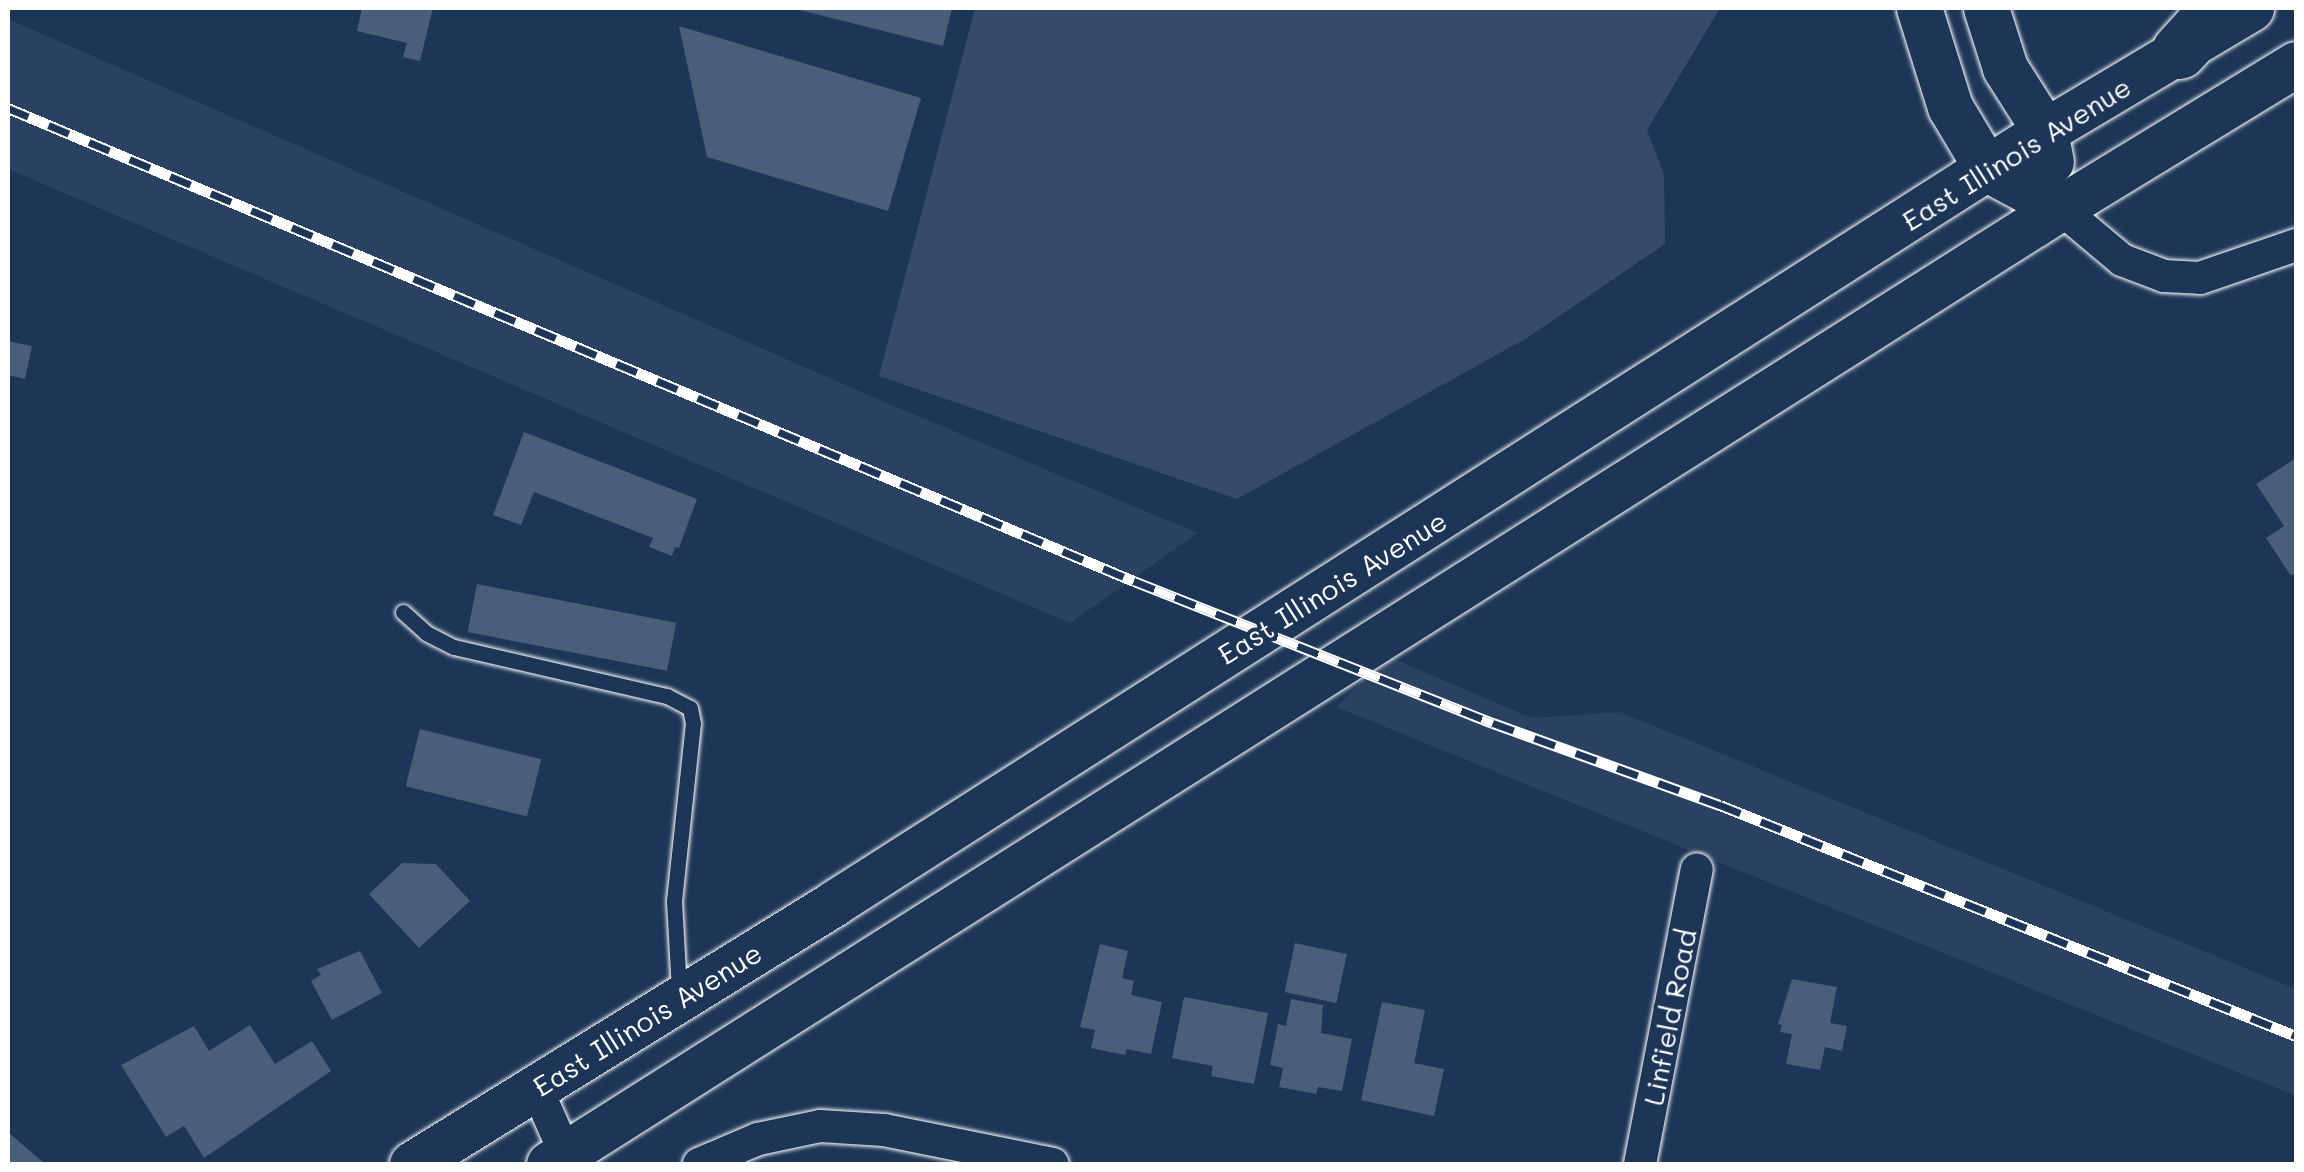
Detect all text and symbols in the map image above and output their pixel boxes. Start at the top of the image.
street label: East Illinois Avenue [1895,69,2137,237]
street label: East Illinois Avenue [1211,503,1453,671]
street label: Linfield Road [1635,926,1703,1108]
street label: East Illinois Avenue [526,935,768,1103]

